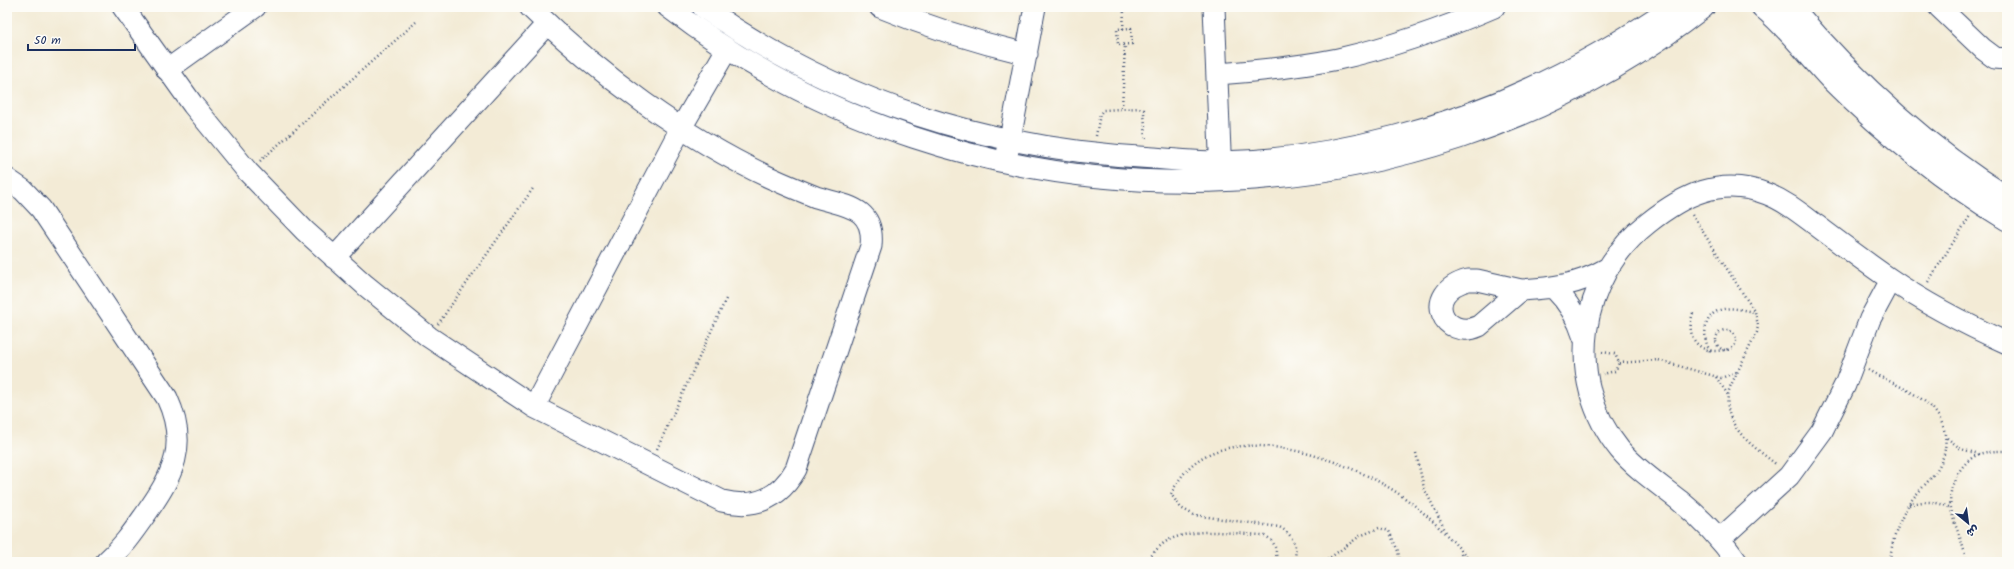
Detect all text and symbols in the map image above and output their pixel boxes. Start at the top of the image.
scale bar [28,26,135,52]
text: 50 m [34,31,61,50]
north arrow [1948,503,1988,543]
text: ش [1963,520,1982,542]

